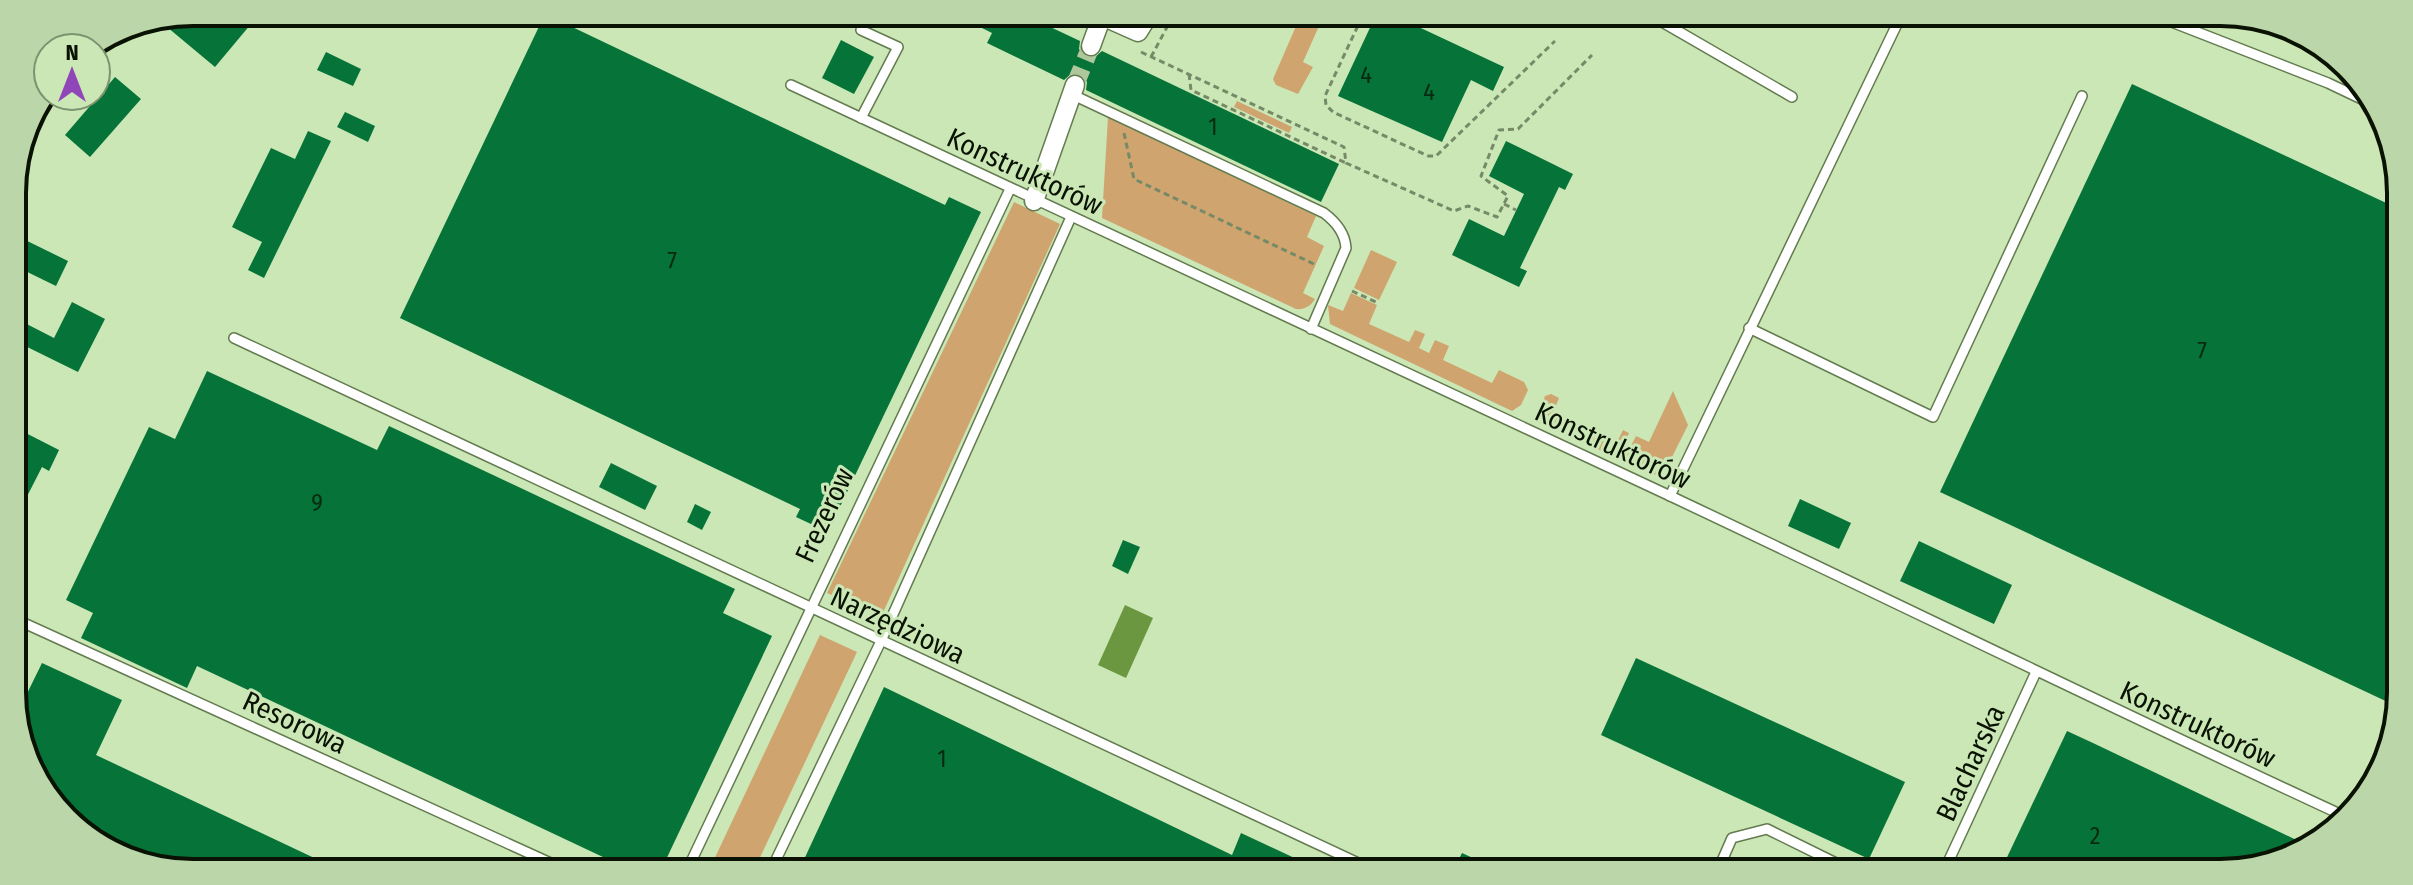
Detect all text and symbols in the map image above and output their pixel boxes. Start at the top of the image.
north arrow [32,32,112,112]
text: N [65,39,79,66]
house number: 4 [1360,61,1372,89]
house number: 4 [1423,78,1435,106]
house number: 1 [1208,113,1218,141]
street label: Konstruktorów [942,121,1108,222]
house number: 7 [667,247,677,275]
house number: 7 [2197,337,2207,365]
street label: Konstruktorów [1530,395,1696,496]
street label: Frezerów [788,463,861,568]
house number: 9 [311,489,323,517]
street label: Narzędziowa [825,580,970,671]
street label: Konstruktorów [2115,674,2281,775]
street label: Resorowa [238,684,352,761]
street label: Blacharska [1929,700,2012,827]
house number: 1 [937,745,947,773]
house number: 2 [2090,822,2100,850]

